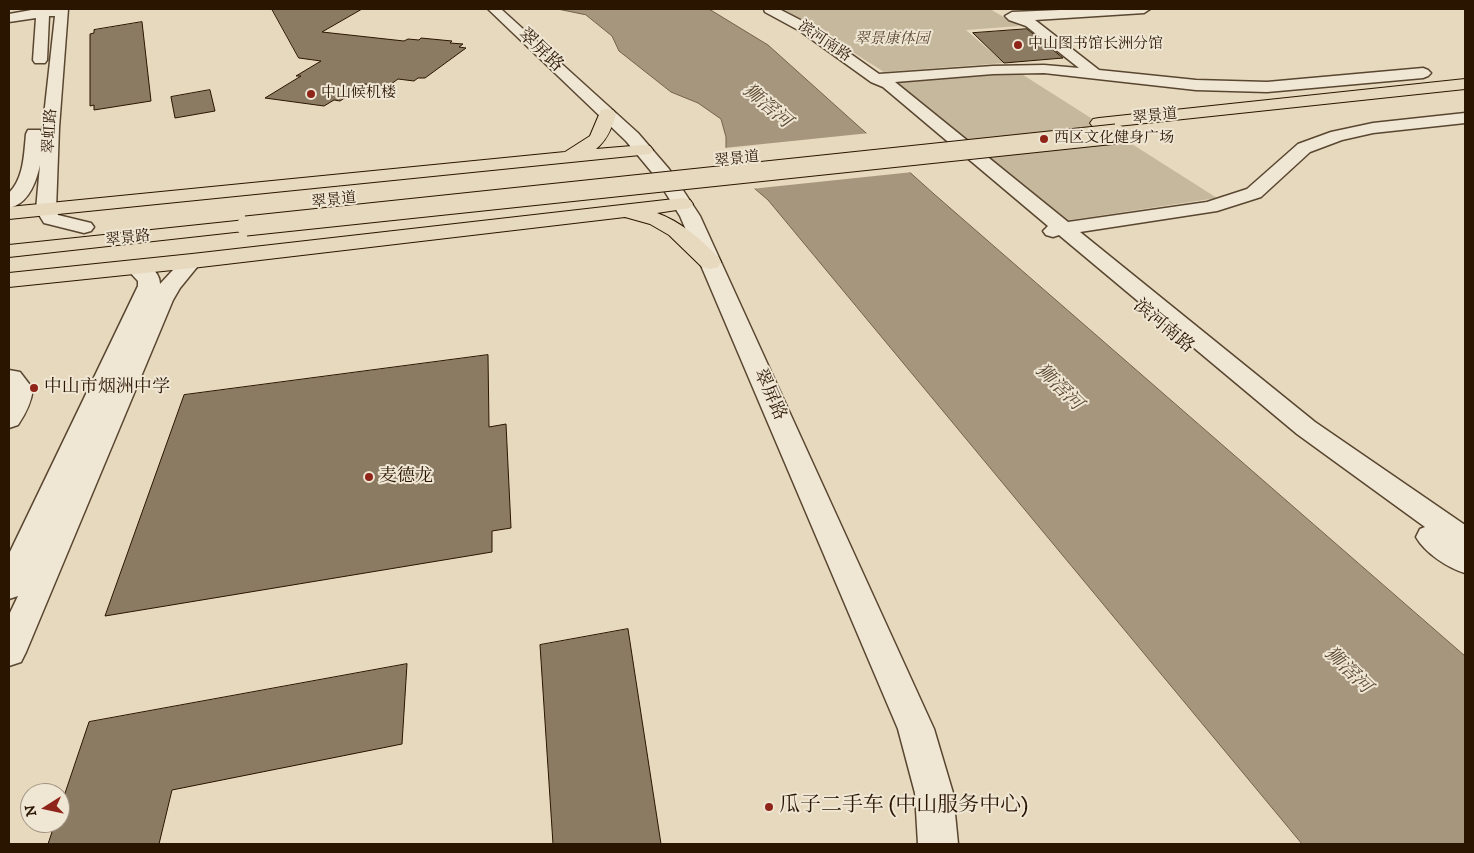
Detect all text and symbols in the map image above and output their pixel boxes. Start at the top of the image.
street label: 滨河南路 [794,18,854,66]
street label: 翠屏路 [513,25,567,77]
park label: 翠景康体园 [855,31,929,49]
place label: 中山图书馆长洲分馆 [1028,36,1163,54]
marker: 中山图书馆长洲分馆 [1012,39,1024,51]
water label: 狮滘河 [737,80,795,134]
place label: 中山候机楼 [321,85,396,103]
marker: 中山候机楼 [305,88,317,100]
street label: 翠景道 [1132,106,1178,128]
street label: 翠虹路 [40,108,62,154]
place label: 西区文化健身广场 [1054,130,1174,148]
marker: 西区文化健身广场 [1038,133,1050,145]
street label: 翠景道 [714,149,760,171]
street label: 翠景道 [311,190,357,212]
street label: 翠景路 [105,228,151,250]
street label: 滨河南路 [1128,296,1198,358]
water label: 狮滘河 [1030,360,1086,416]
street label: 翠屏路 [748,366,790,424]
place label: 中山市烟洲中学 [44,377,170,399]
marker: 中山市烟洲中学 [28,382,40,394]
place label: 麦德龙 [379,466,433,488]
marker: 麦德龙 [363,471,375,483]
water label: 狮滘河 [1319,643,1375,699]
north arrow [20,783,70,833]
place label: 瓜子二手车 (中山服务中心) [779,794,1028,820]
marker: 瓜子二手车 (中山服务中心) [763,801,775,813]
text: N [21,803,41,818]

